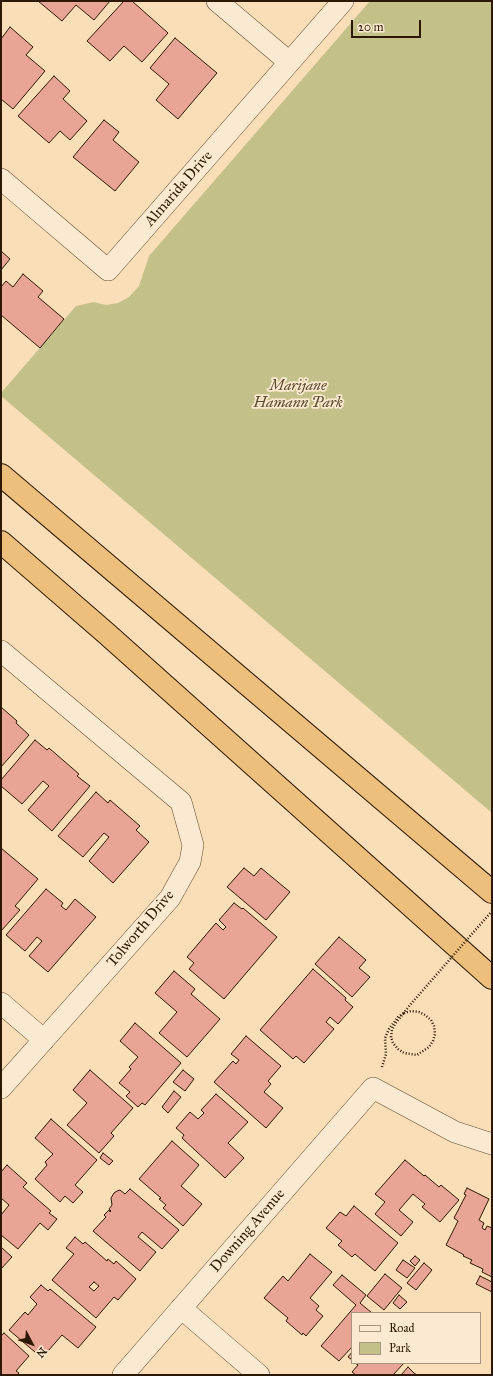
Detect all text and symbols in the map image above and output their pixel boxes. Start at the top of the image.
scale bar [353,12,423,38]
text: 20 m [358,20,384,34]
street label: Almarida Drive [141,147,217,231]
park label: Marijane Hamann Park [253,377,343,412]
street label: Tolworth Drive [104,887,178,971]
street label: Downing Avenue [207,1186,289,1276]
legend [351,1312,481,1364]
text: Road [389,1321,415,1335]
north arrow [12,1324,52,1364]
text: Park [389,1341,411,1355]
text: N [33,1344,49,1360]

